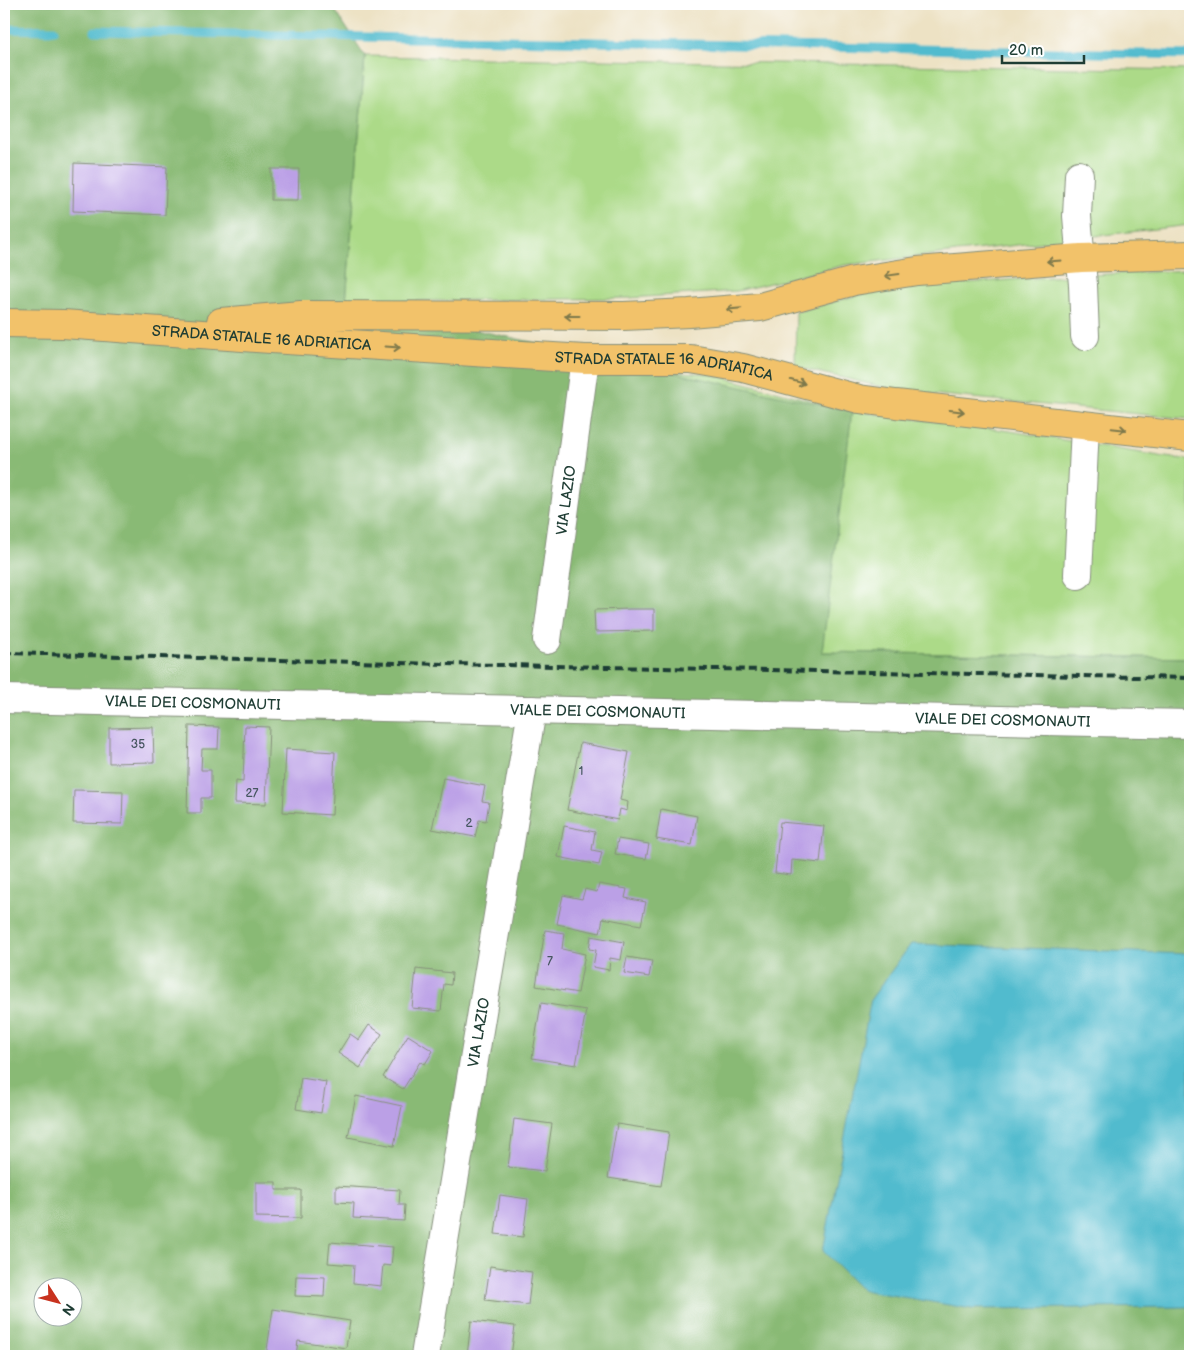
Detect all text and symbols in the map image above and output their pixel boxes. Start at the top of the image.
scale bar [1002,32,1084,64]
text: 20 m [1009,41,1043,60]
one-way arrow [1046,256,1062,265]
one-way arrow [885,270,901,280]
one-way arrow [726,304,742,314]
one-way arrow [564,311,580,321]
street label: STRADA STATALE 16 ADRIATICA [151,321,373,355]
one-way arrow [385,342,401,352]
street label: STRADA STATALE 16 ADRIATICA [554,348,776,385]
one-way arrow [789,378,805,387]
one-way arrow [949,406,965,416]
one-way arrow [1110,425,1126,434]
street label: VIA LAZIO [552,464,580,536]
street label: VIALE DEI COSMONAUTI [105,692,281,714]
street label: VIALE DEI COSMONAUTI [510,700,686,723]
street label: VIALE DEI COSMONAUTI [915,709,1091,731]
house number: 35 [131,737,145,752]
house number: 1 [579,764,583,779]
house number: 27 [246,786,259,801]
house number: 2 [465,816,473,831]
house number: 7 [547,954,553,969]
street label: VIA LAZIO [463,996,494,1069]
north arrow [32,1278,82,1328]
text: N [58,1300,78,1319]

